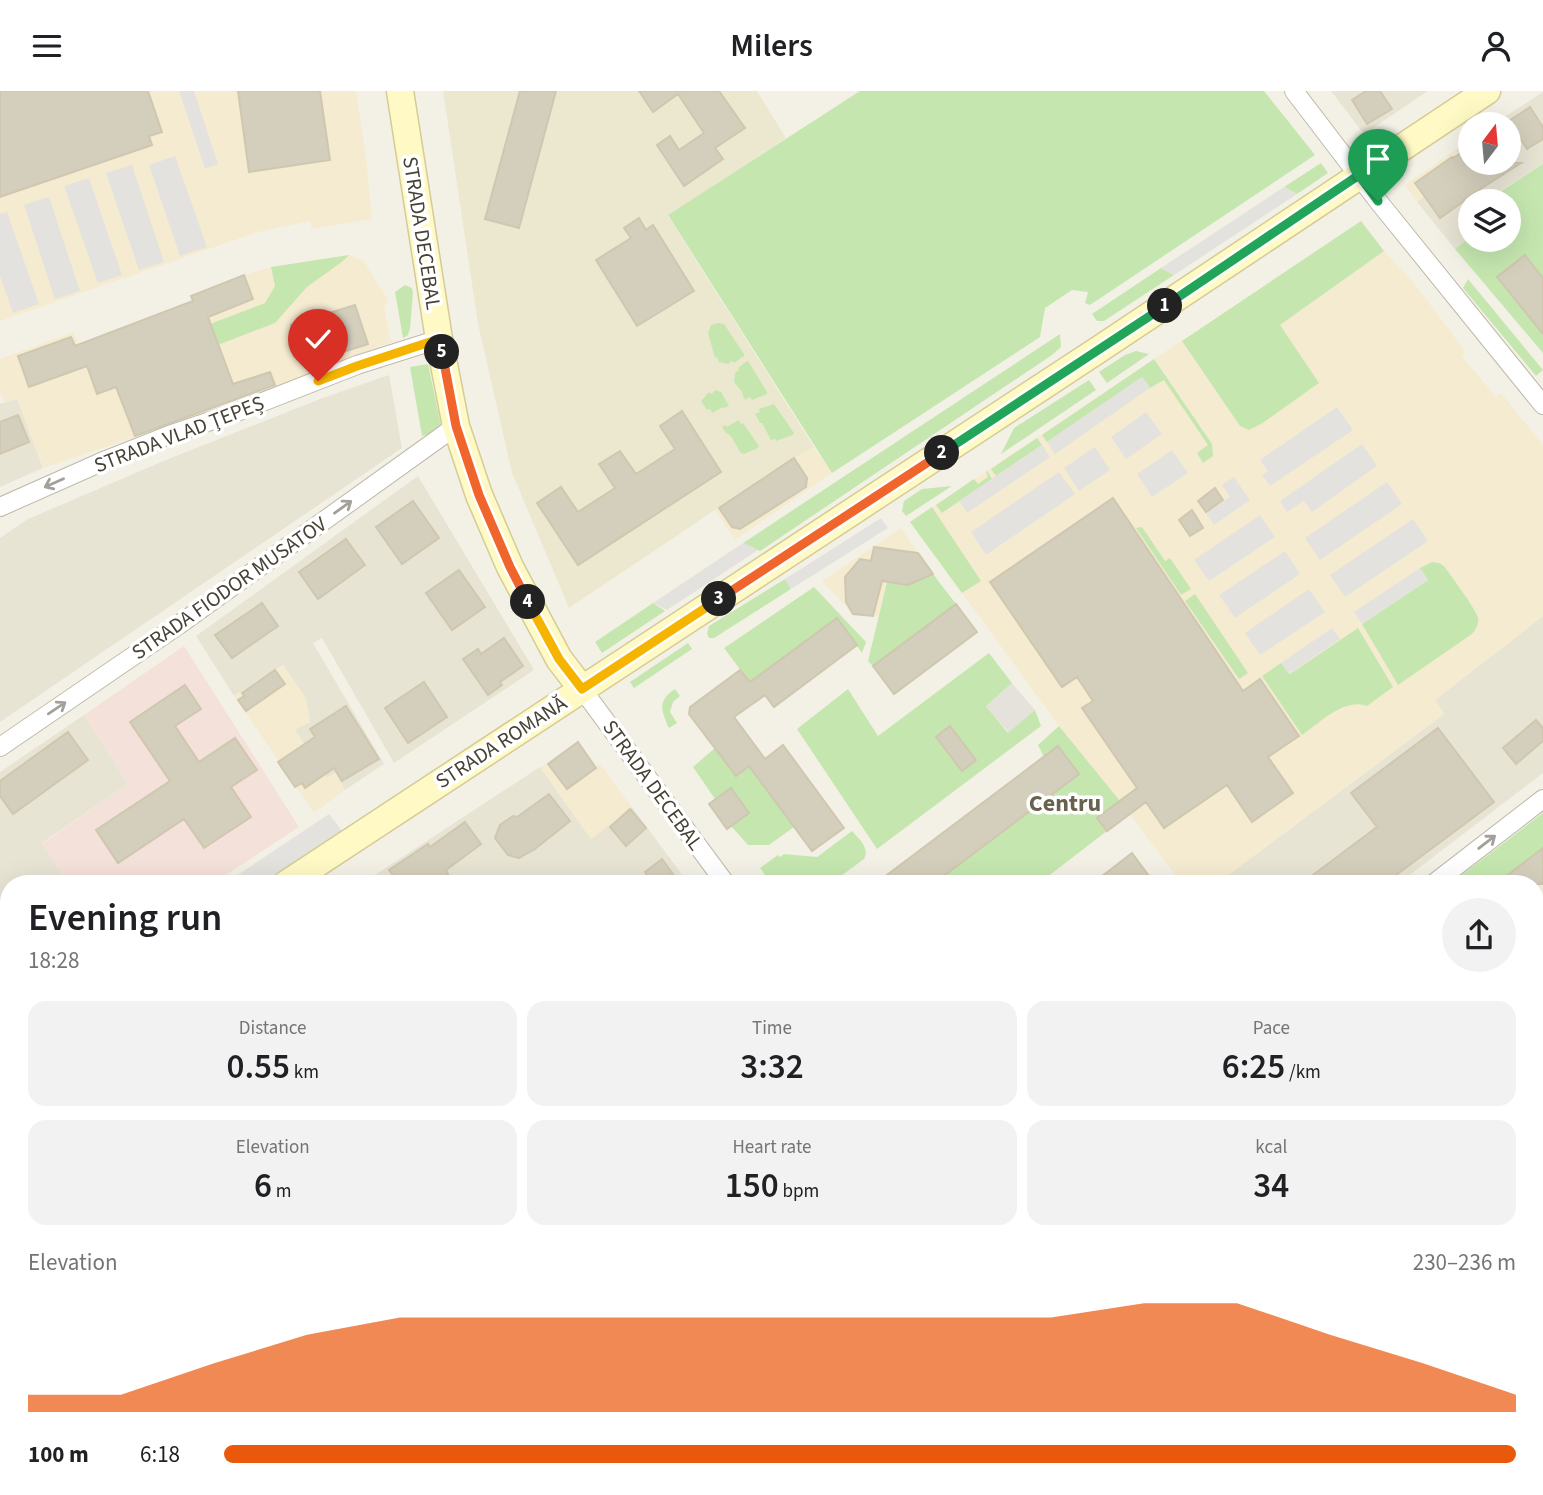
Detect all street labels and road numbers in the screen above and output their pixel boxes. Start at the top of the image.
street label: STRADA DECEBAL [395,154,449,312]
street label: STRADA VLAD ŢEPEȘ [90,388,268,480]
street label: STRADA FIODOR MUSATOV [125,509,333,667]
street label: STRADA ROMANĂ [429,688,573,796]
street label: STRADA DECEBAL [595,714,711,856]

